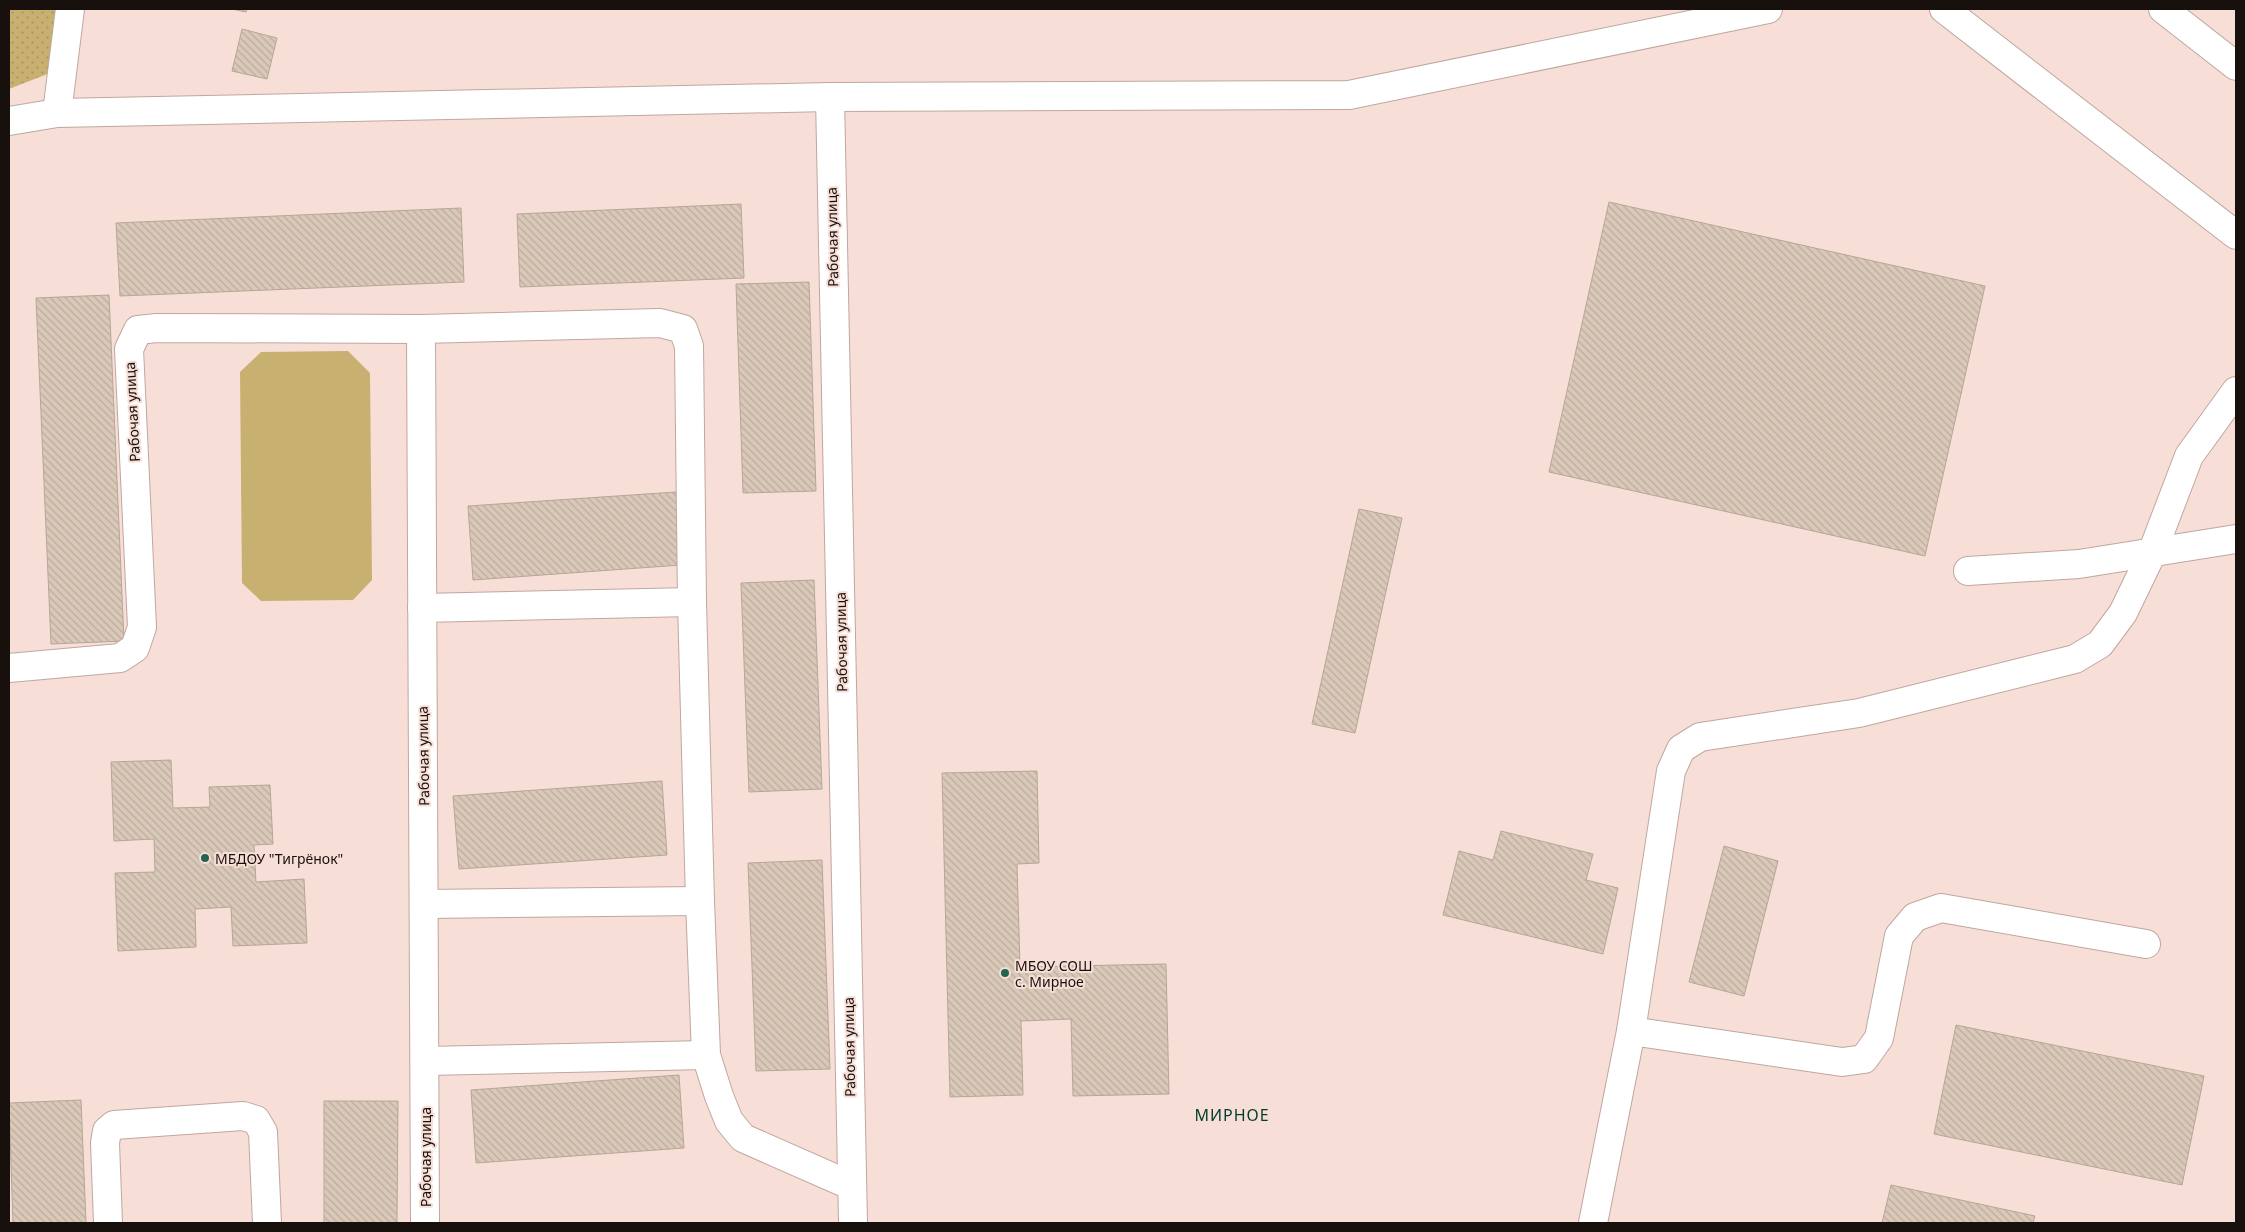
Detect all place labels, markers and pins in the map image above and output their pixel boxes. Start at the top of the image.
place label: МБДОУ "Тигрёнок" [215,849,343,868]
marker: МБДОУ "Тигрёнок" [199,852,211,864]
place label: МБОУ СОШ с. Мирное [1015,956,1092,991]
marker: МБОУ СОШ с. Мирное [999,967,1011,979]

